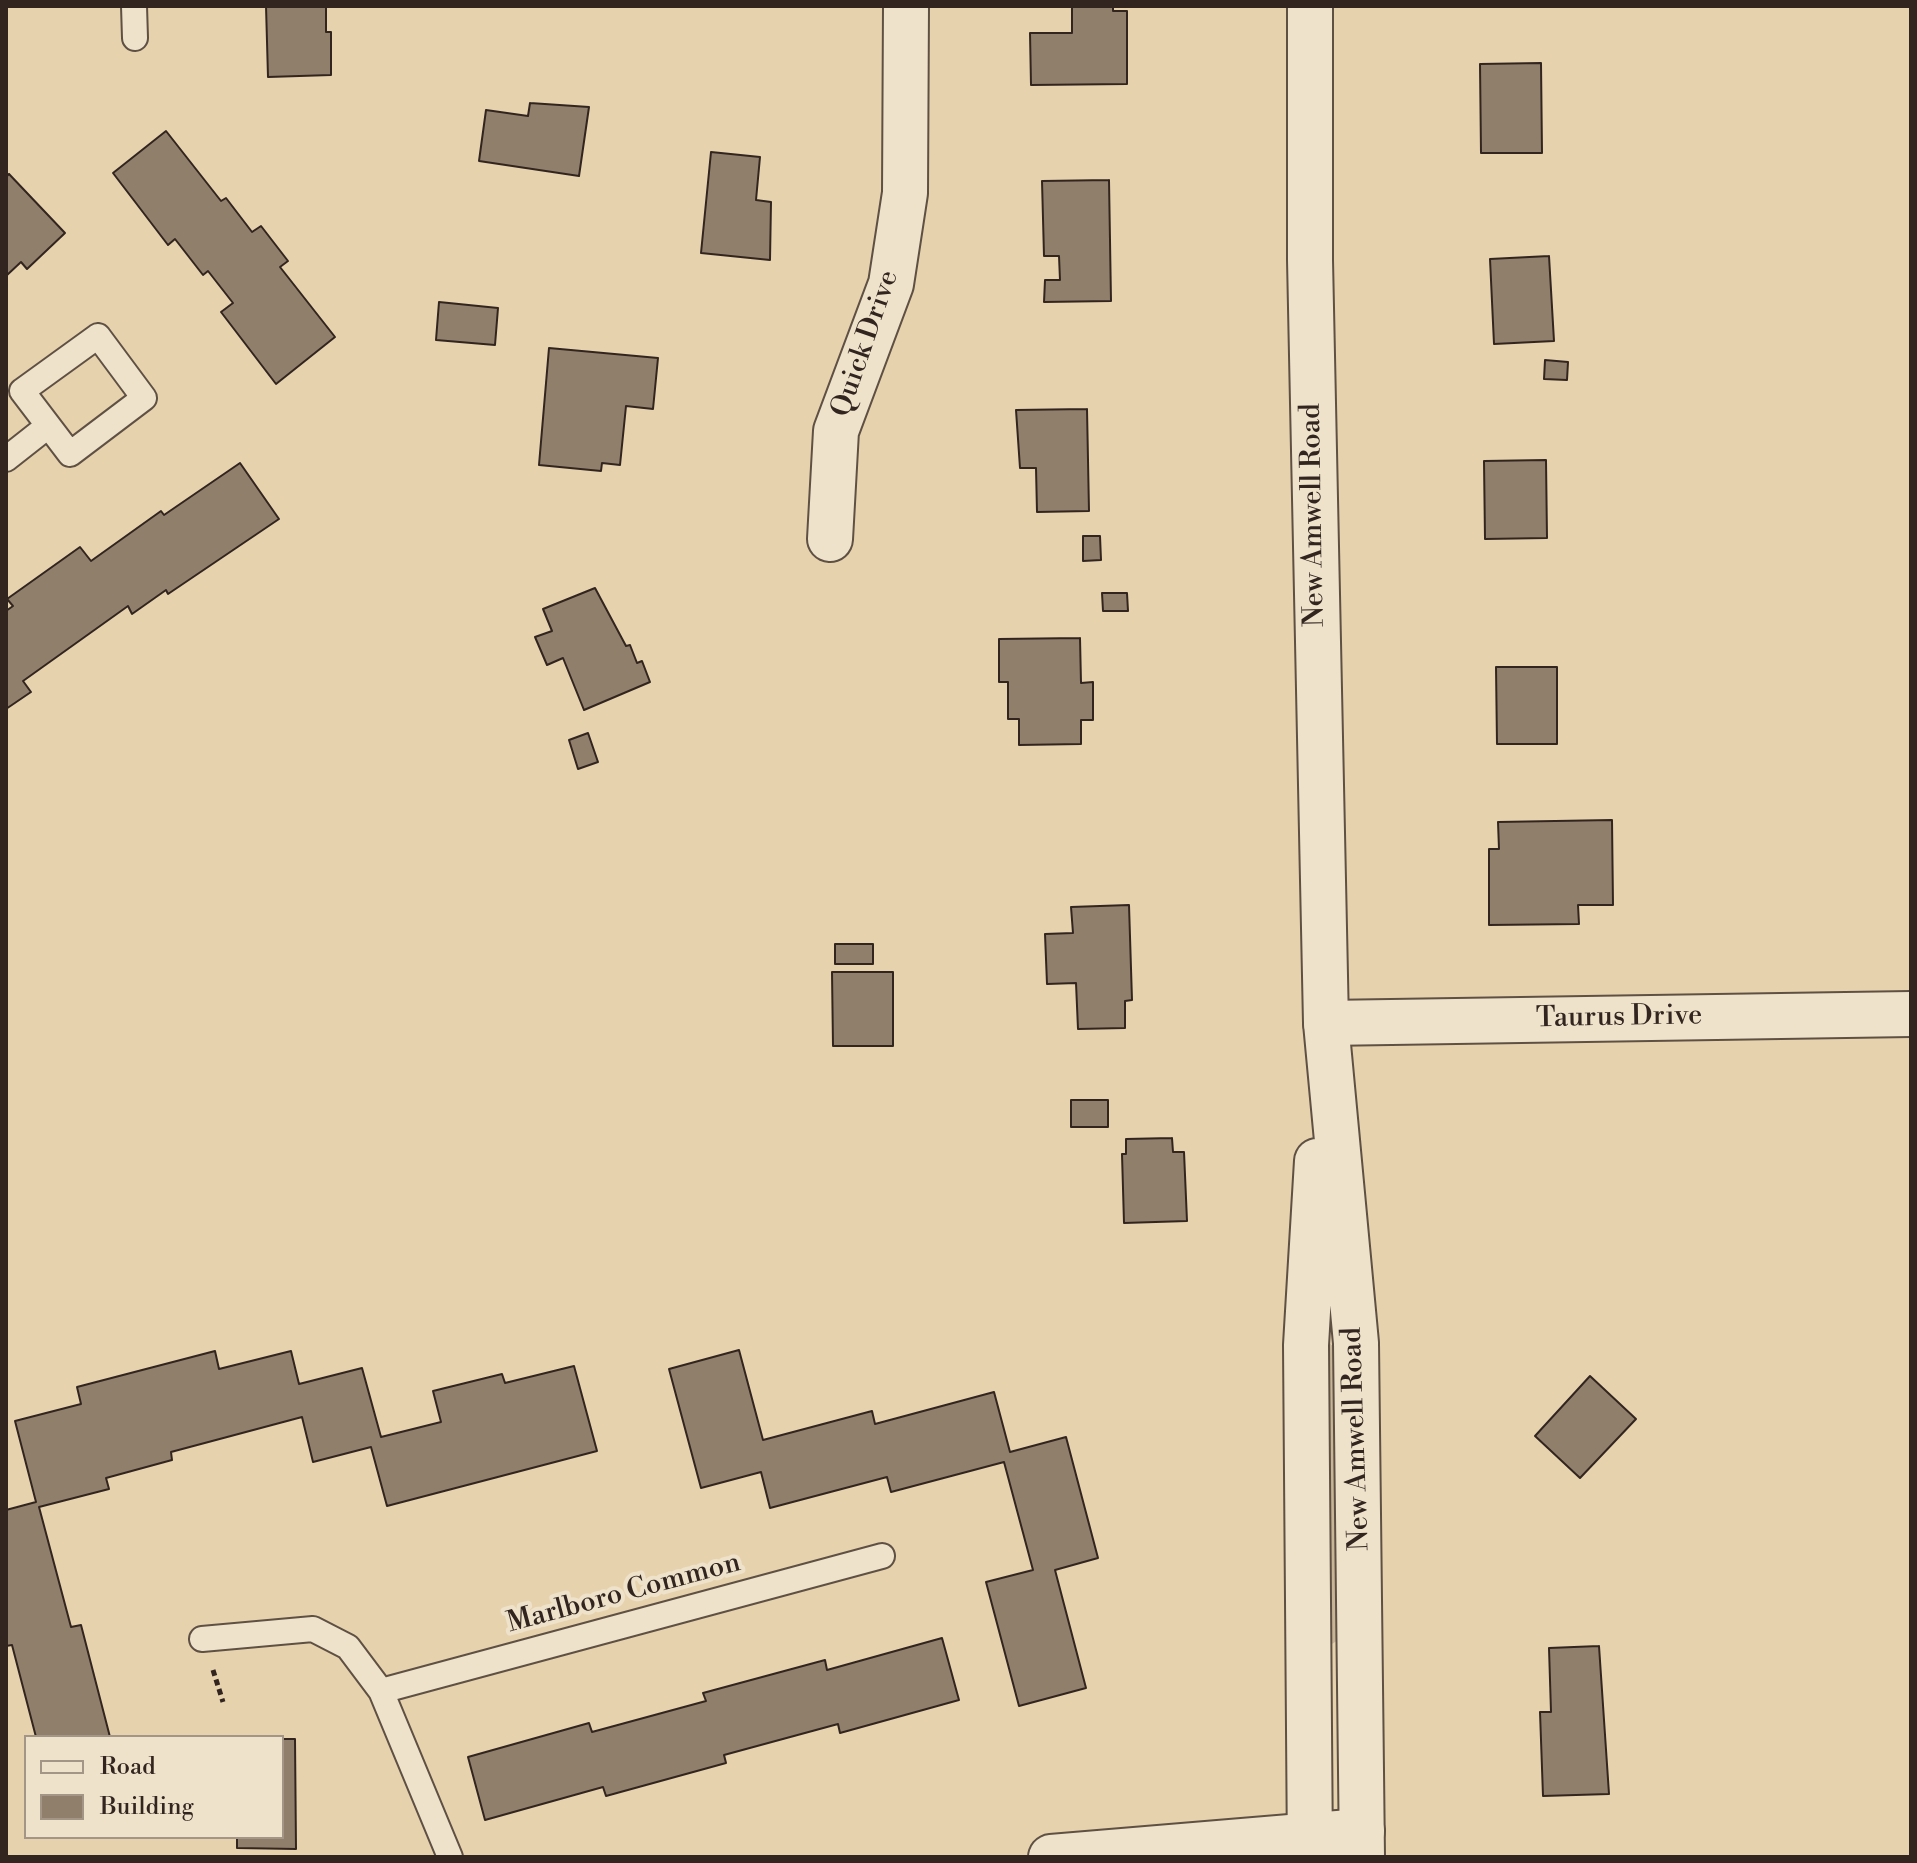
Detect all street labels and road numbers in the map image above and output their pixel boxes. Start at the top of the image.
street label: Quick Drive [825,266,907,422]
street label: New Amwell Road [1295,403,1333,627]
street label: Taurus Drive [1536,1000,1702,1036]
street label: New Amwell Road [1336,1327,1378,1551]
street label: Marlboro Common [504,1547,744,1641]

